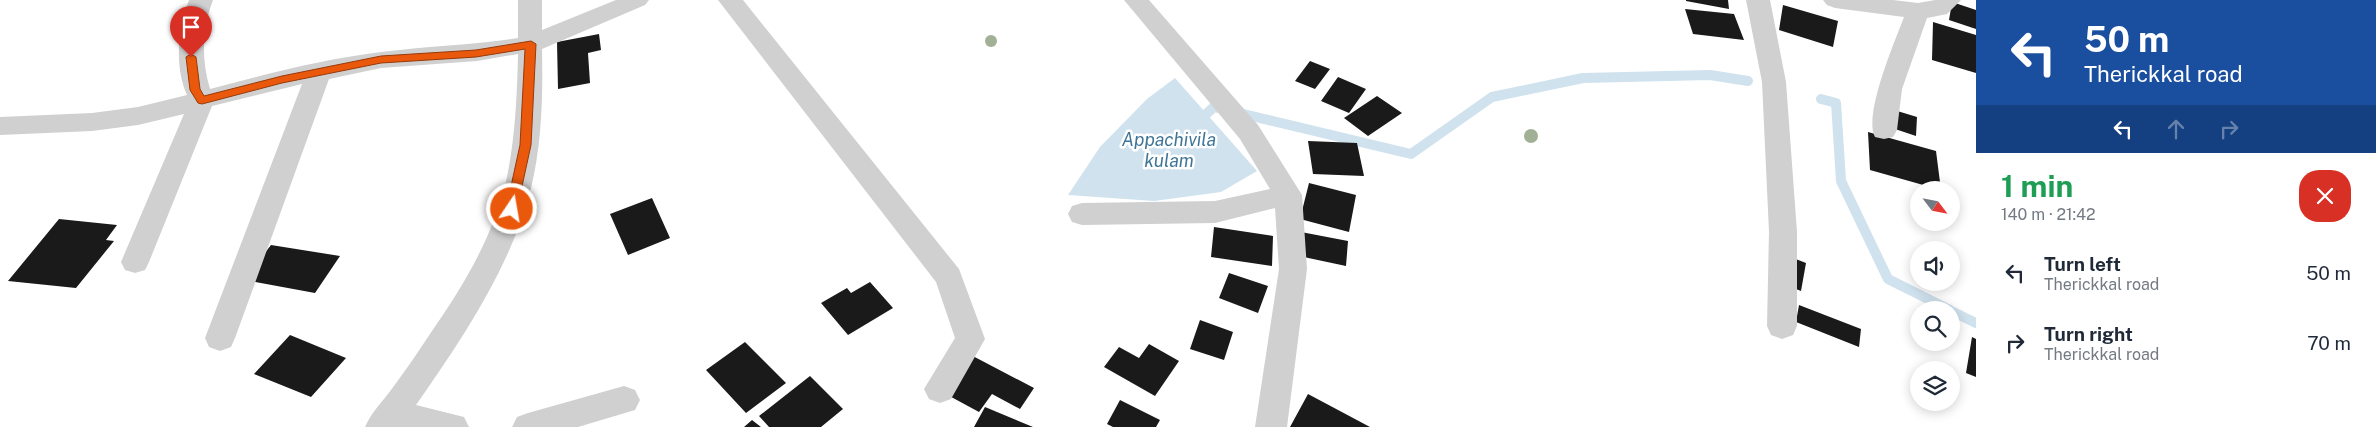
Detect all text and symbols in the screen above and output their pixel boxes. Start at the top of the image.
pin [170,6,212,57]
icon: arrive [177,13,205,41]
text: 50 m [2084,19,2169,60]
icon: left [2001,20,2066,85]
text: Therickkal road [2084,61,2243,87]
icon: left [2109,115,2137,143]
icon: ahead [2162,115,2190,143]
icon: right [2215,115,2243,143]
water label: Appachivila kulam [1122,129,1216,171]
text: 1 min [2001,168,2073,204]
button: close [2299,170,2351,222]
north arrow [1910,181,1960,231]
map controls [1910,181,1960,411]
position arrow [485,182,537,234]
text: 140 m · 21:42 [2001,205,2096,224]
button: sound [1910,241,1960,291]
text: Turn left [2044,253,2121,275]
icon: left [2001,259,2029,287]
text: 50 m [2306,262,2351,284]
text: Therickkal road [2044,275,2159,294]
button: search [1910,301,1960,351]
text: Turn right [2044,323,2133,345]
icon: right [2001,329,2029,357]
text: 70 m [2307,332,2351,354]
text: Therickkal road [2044,345,2159,364]
button: layers [1910,361,1960,411]

